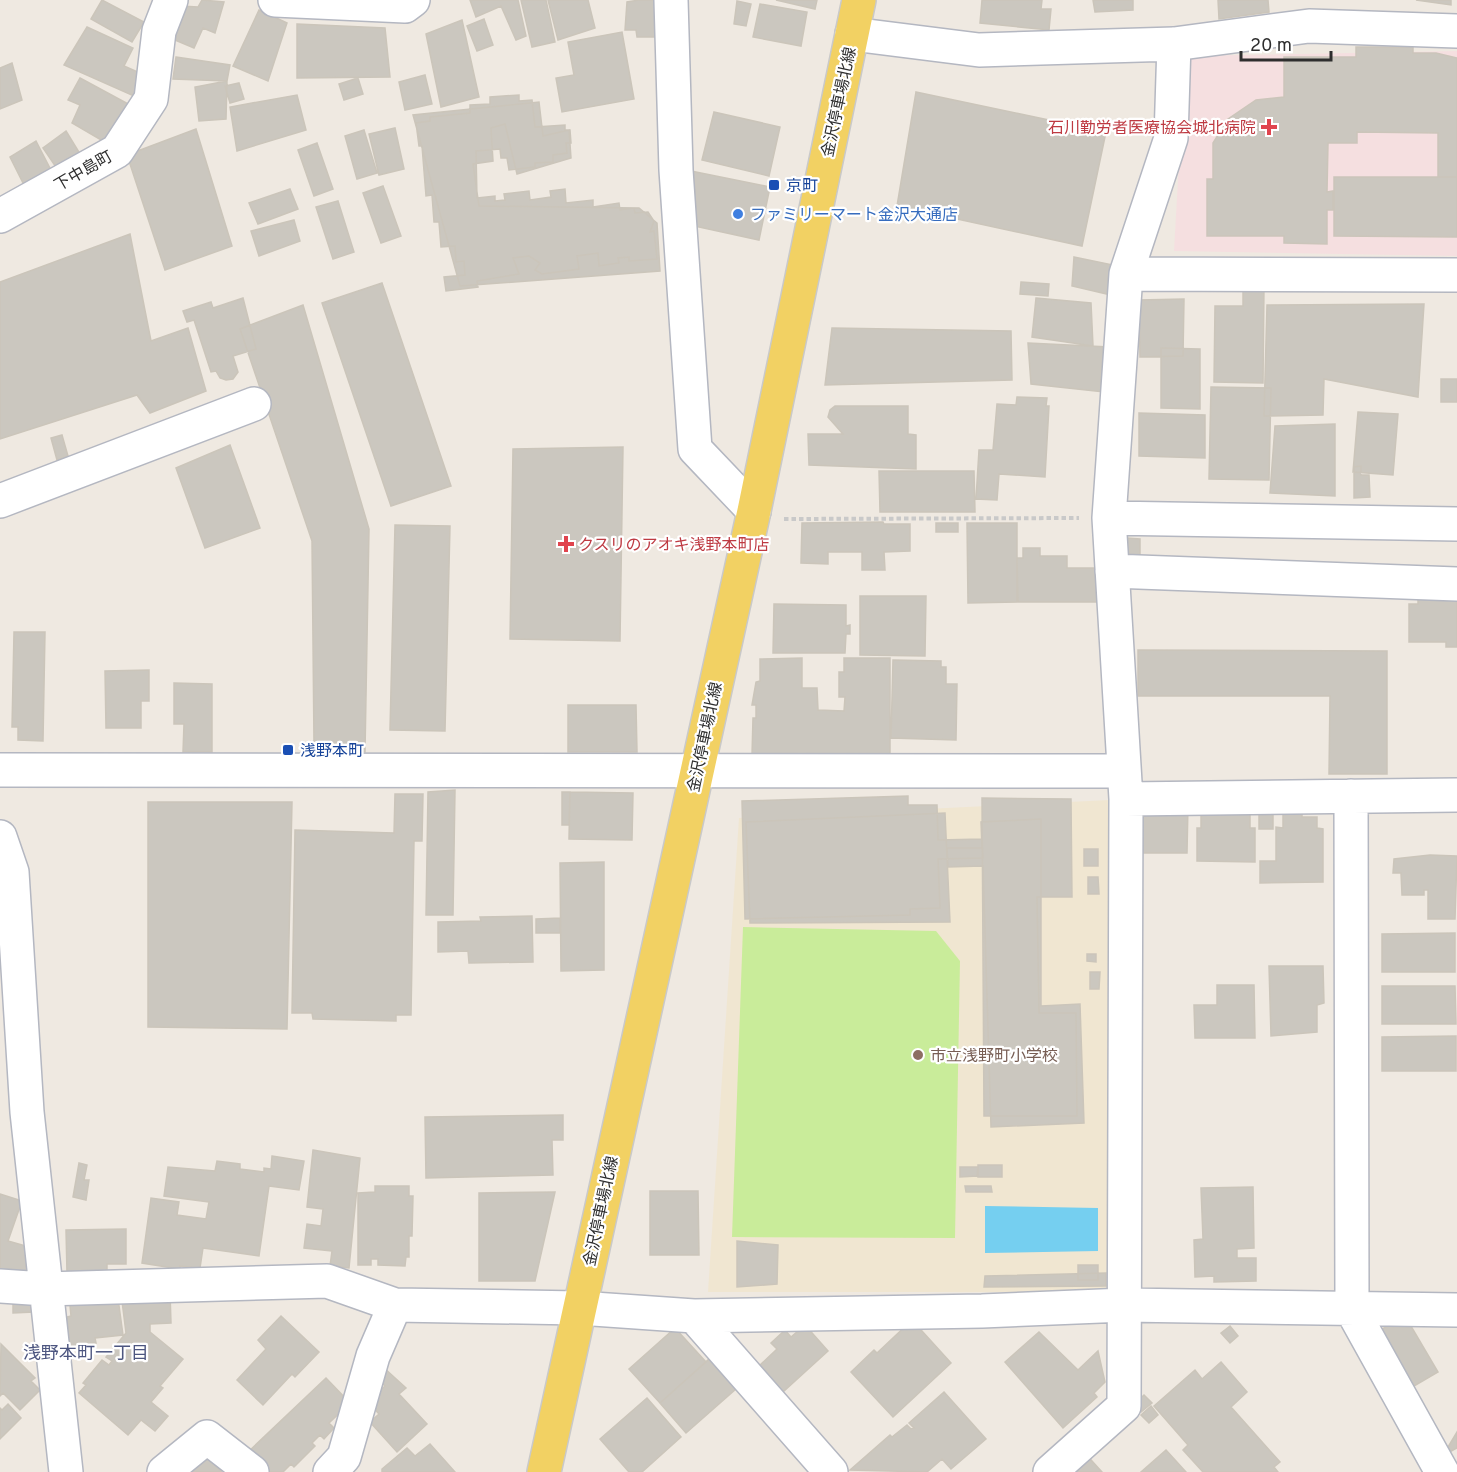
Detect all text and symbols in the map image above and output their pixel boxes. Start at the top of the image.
scale bar [1241,24,1331,62]
text: 20 m [1250,35,1292,58]
street label: 金沢停車場北線 [819,46,861,159]
marker: 石川勤労者医療協会城北病院 [1260,118,1278,136]
place label: 石川勤労者医療協会城北病院 [1048,119,1256,139]
street label: 下中島町 [51,147,117,196]
place label: 京町 [786,177,818,197]
marker: 京町 [767,178,781,192]
place label: ファミリーマート金沢大通店 [750,206,958,226]
marker: ファミリーマート金沢大通店 [731,207,745,221]
place label: クスリのアオキ浅野本町店 [578,536,770,556]
marker: クスリのアオキ浅野本町店 [559,537,573,551]
street label: 金沢停車場北線 [685,681,727,794]
place label: 浅野本町 [300,742,364,762]
marker: 浅野本町 [281,743,295,757]
place label: 市立浅野町小学校 [930,1047,1058,1067]
marker: 市立浅野町小学校 [911,1048,925,1062]
street label: 金沢停車場北線 [581,1155,623,1268]
district label: 浅野本町一丁目 [23,1343,149,1366]

